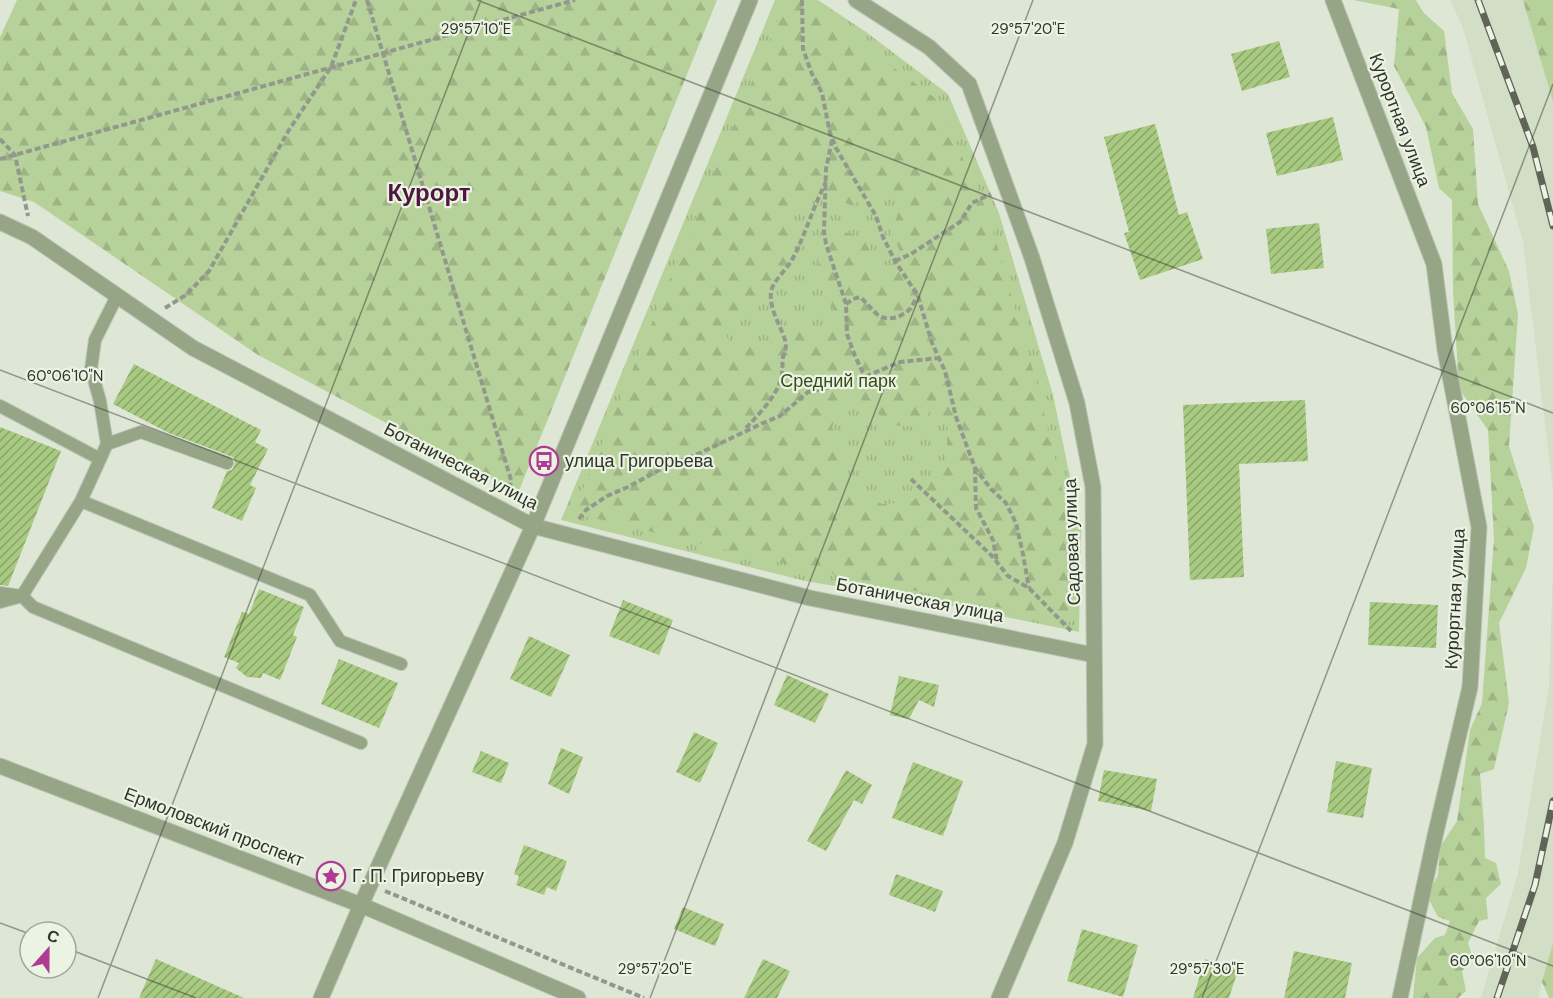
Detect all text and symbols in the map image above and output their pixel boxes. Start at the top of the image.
text: 29°57'10"E [441,19,511,39]
text: 29°57'20"E [991,19,1065,39]
street label: Курортная улица [1364,50,1437,191]
district label: Курорт [387,177,471,208]
text: 60°06'10"N [27,366,103,386]
park label: Средний парк [780,369,896,393]
text: 60°06'15"N [1450,398,1526,418]
street label: Ботаническая улица [380,417,543,516]
bus stop icon: улица Григорьева [528,445,560,477]
place label: улица Григорьева [565,449,714,473]
street label: Садовая улица [1058,477,1086,606]
street label: Курортная улица [1439,527,1471,670]
street label: Ботаническая улица [834,572,1007,628]
street label: Ермоловский проспект [121,782,307,872]
place icon: Г. П. Григорьеву [315,860,347,892]
place label: Г. П. Григорьеву [352,864,484,888]
north arrow [18,920,78,980]
text: С [44,925,63,948]
text: 60°06'10"N [1450,951,1526,971]
text: 29°57'20"E [618,959,692,979]
text: 29°57'30"E [1170,959,1244,979]

